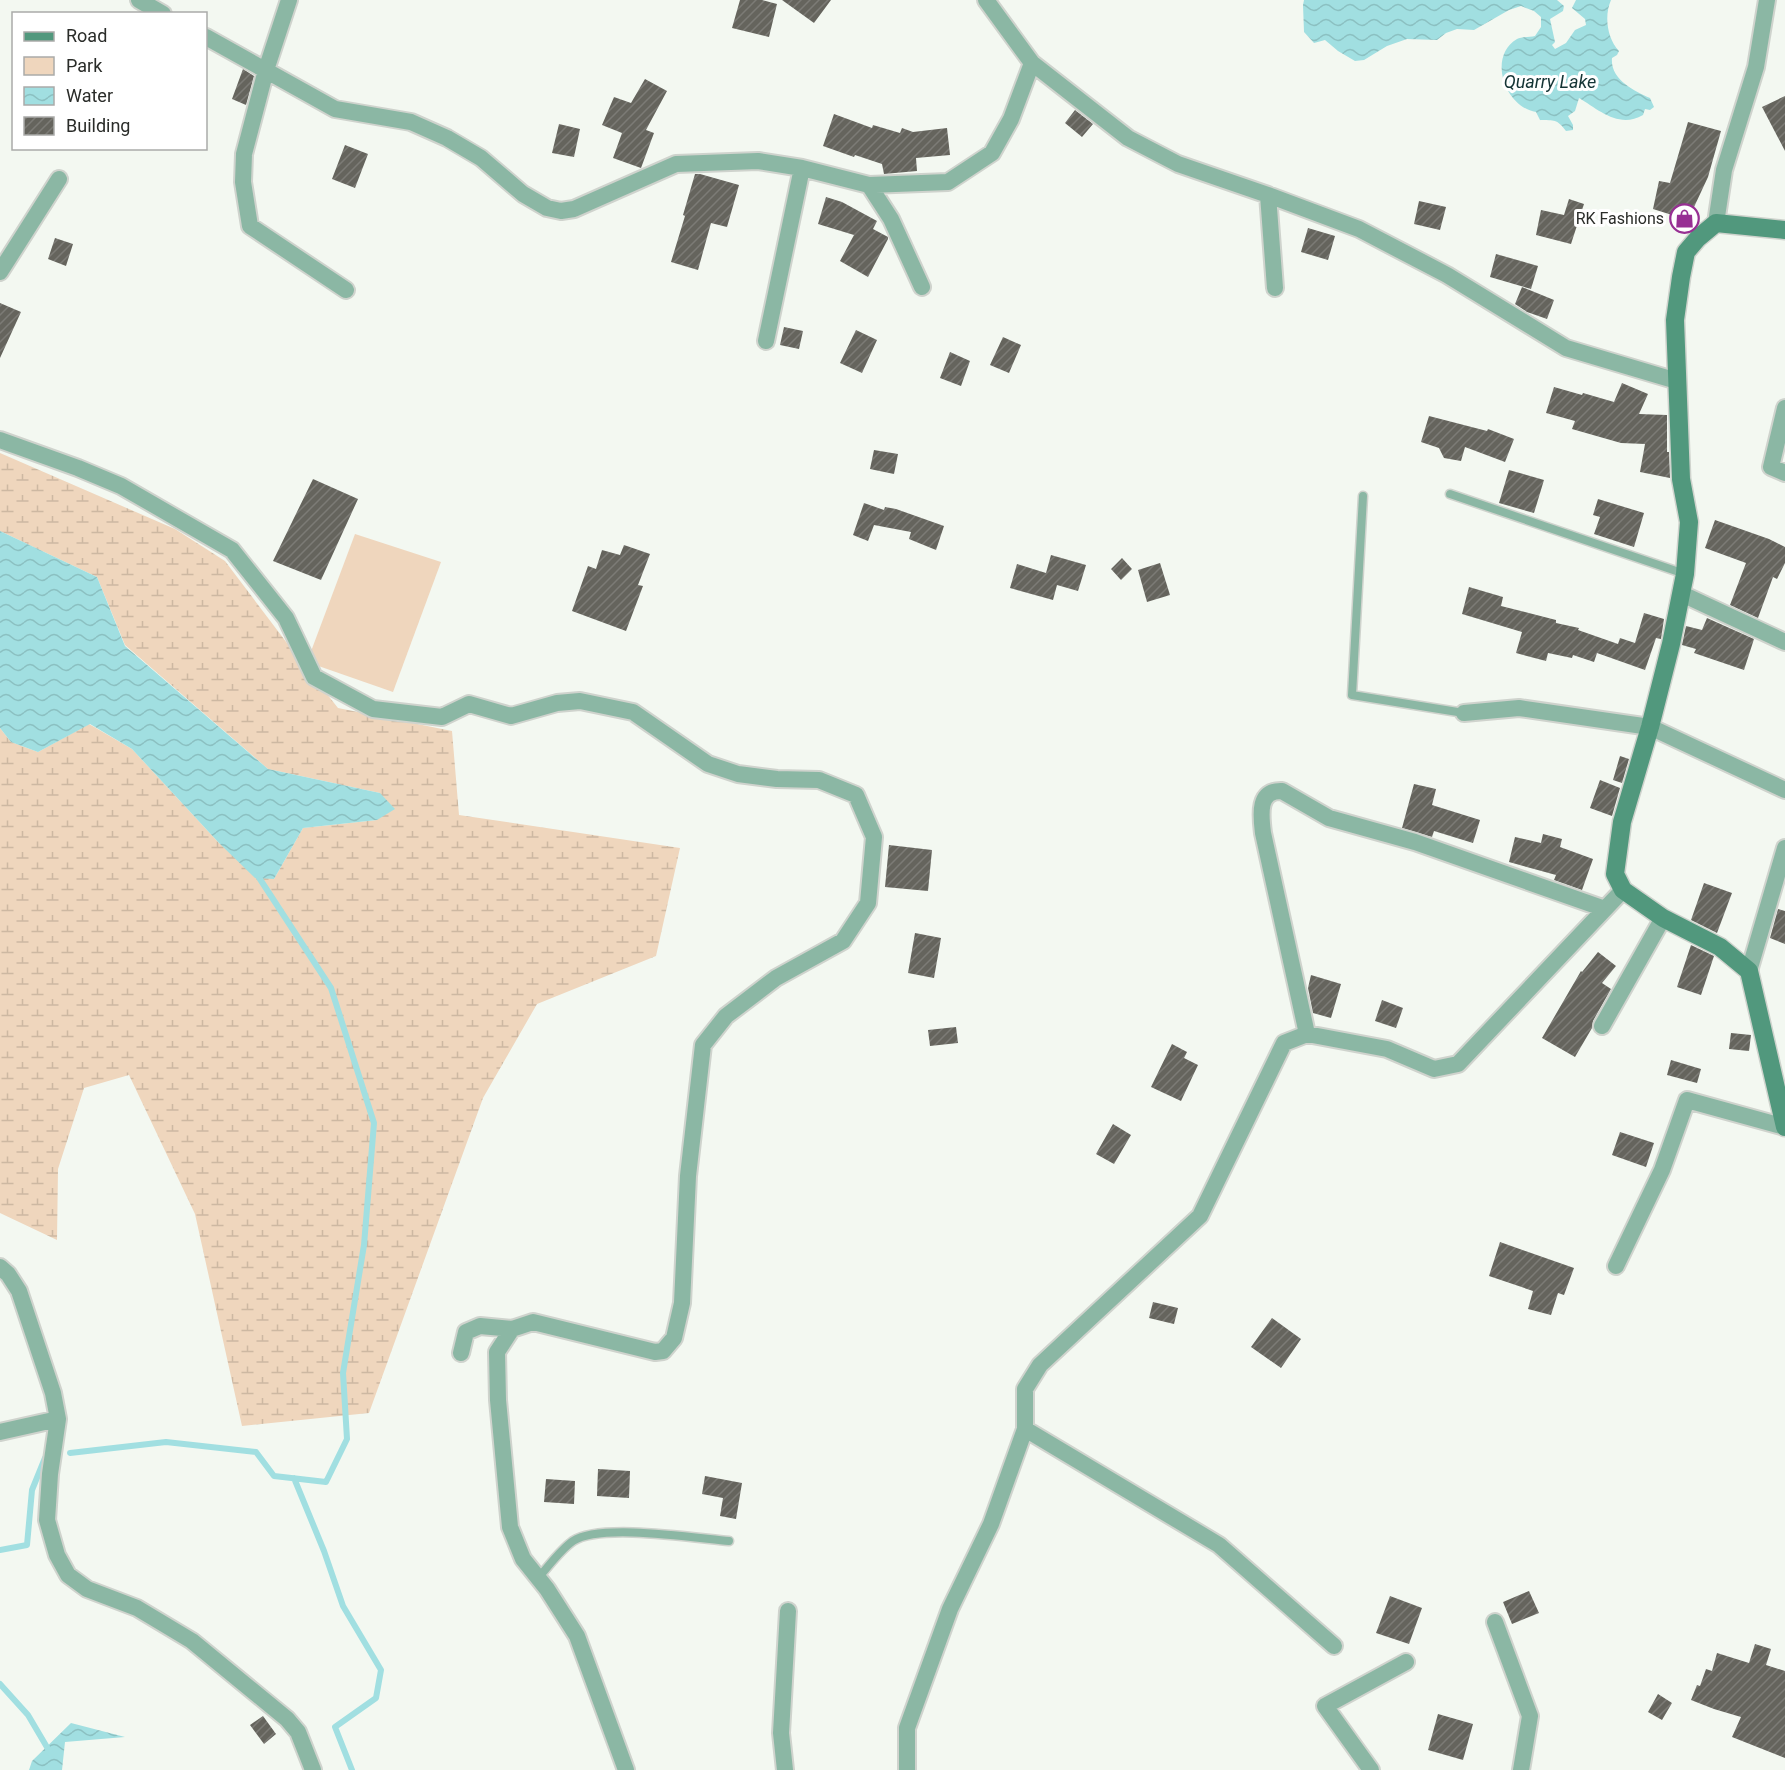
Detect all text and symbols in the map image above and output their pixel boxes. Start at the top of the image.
legend [12,12,207,150]
text: Road [66,25,107,46]
text: Park [66,55,103,76]
water label: Quarry Lake [1504,71,1596,92]
text: Water [66,85,113,106]
text: Building [66,115,130,136]
shop icon: RK Fashions [1669,202,1701,234]
place label: RK Fashions [1576,209,1664,228]

